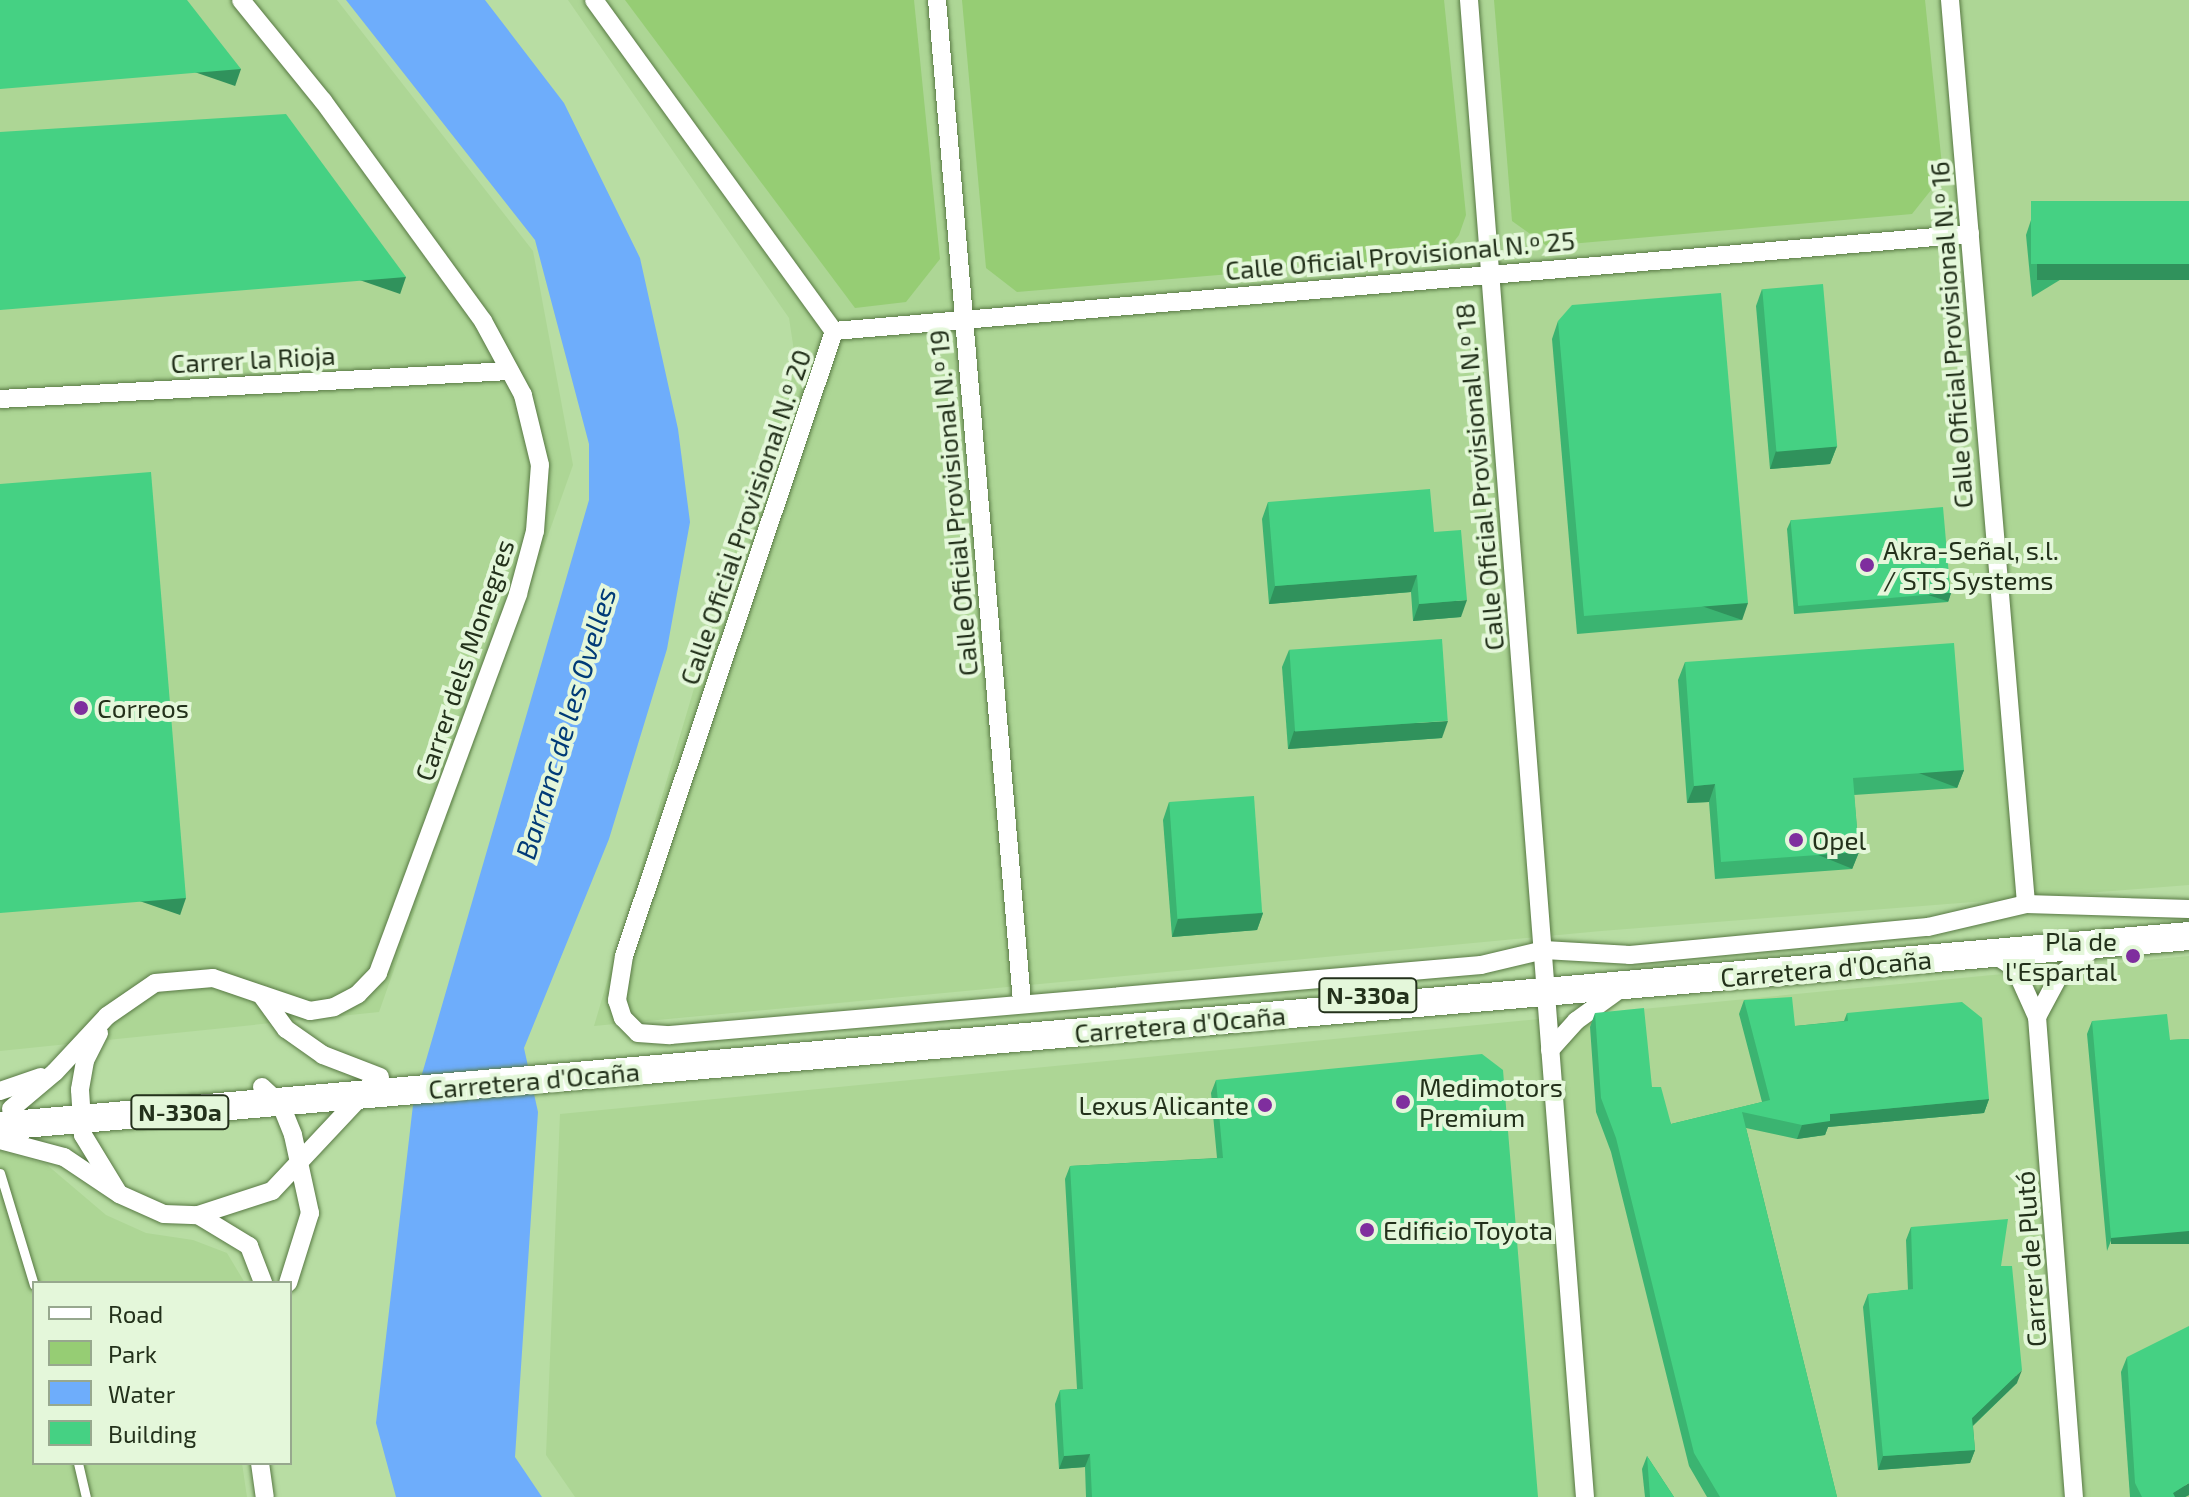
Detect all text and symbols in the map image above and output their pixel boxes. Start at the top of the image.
street label: Calle Oficial Provisional N.º 16 [1923,160,1979,510]
street label: Calle Oficial Provisional N.º 25 [1223,224,1577,286]
street label: Calle Oficial Provisional N.º 18 [1448,301,1510,653]
street label: Calle Oficial Provisional N.º 19 [922,328,984,678]
street label: Carrer la Rioja [169,339,337,379]
street label: Calle Oficial Provisional N.º 20 [673,345,817,689]
place label: Akra-Señal, s.l. / STS Systems [1883,534,2059,596]
street label: Carrer dels Monegres [408,535,520,785]
marker: Akra-Señal, s.l. / STS Systems [1858,556,1876,574]
water label: Barranc de les Ovelles [508,583,622,863]
place label: Correos [97,692,189,724]
marker: Correos [72,699,90,717]
place label: Opel [1812,824,1866,856]
marker: Opel [1787,831,1805,849]
place label: Pla de l'Espartal [2005,925,2117,986]
street label: Carretera d'Ocaña [1719,943,1933,993]
marker: Pla de l'Espartal [2124,947,2142,965]
road number: N-330a [1318,975,1418,1015]
street label: Carretera d'Ocaña [1073,999,1287,1049]
street label: Carretera d'Ocaña [427,1055,641,1105]
place label: Medimotors Premium [1419,1071,1563,1132]
place label: Lexus Alicante [1078,1089,1249,1121]
road number: N-330a [130,1092,230,1132]
marker: Medimotors Premium [1394,1093,1412,1111]
marker: Lexus Alicante [1256,1096,1274,1114]
street label: Carrer de Plutó [2008,1170,2052,1348]
place label: Edificio Toyota [1383,1214,1554,1246]
marker: Edificio Toyota [1358,1221,1376,1239]
legend [32,1281,292,1465]
text: Road [108,1299,163,1328]
text: Park [108,1339,157,1368]
text: Water [108,1379,175,1408]
text: Building [108,1419,197,1448]

